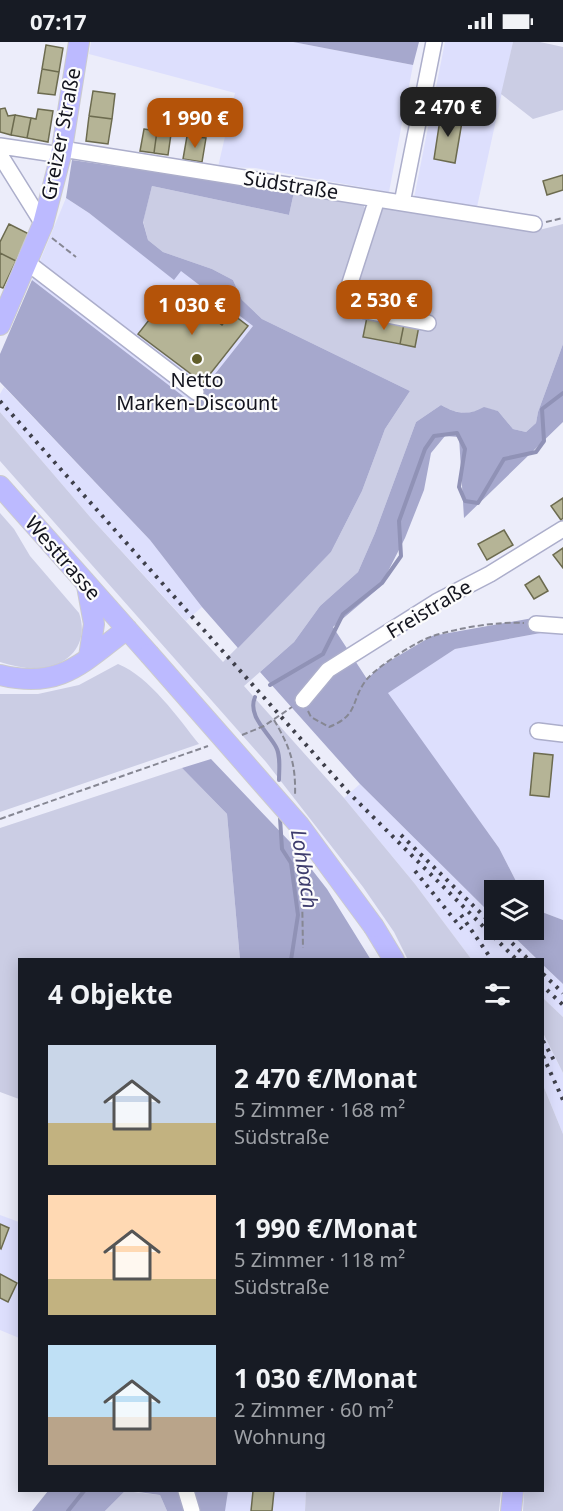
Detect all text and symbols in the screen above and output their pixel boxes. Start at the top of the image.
text: 07:17 [30,6,87,36]
street label: Greizer Straße [34,65,87,202]
pin: 2 470 € [393,87,503,138]
text: 2 470 € [414,93,482,120]
pin: 1 990 € [140,98,250,149]
text: 1 990 € [161,104,229,131]
street label: Südstraße [242,164,340,205]
pin: 2 530 € [329,280,439,331]
pin: 1 030 € [137,285,247,336]
text: 2 530 € [350,286,418,313]
text: 1 030 € [158,291,226,318]
marker: Netto Marken-Discount [190,352,204,366]
place label: Netto Marken-Discount [116,366,278,416]
street label: Westtrasse [19,510,107,605]
street label: Freistraße [381,573,476,644]
water label: Lohbach [285,827,325,910]
map controls [484,880,544,940]
button: layers [484,880,544,940]
text: 4 Objekte [48,976,173,1012]
icon: filters [481,978,514,1011]
text: 2 470 €/Monat [234,1060,417,1096]
icon: home [96,1069,168,1141]
text: 5 Zimmer · 168 m² [234,1096,405,1123]
text: Südstraße [234,1123,329,1150]
text: 1 990 €/Monat [234,1210,417,1246]
icon: home [96,1219,168,1291]
text: 5 Zimmer · 118 m² [234,1246,405,1273]
text: Südstraße [234,1273,329,1300]
text: 1 030 €/Monat [234,1360,417,1396]
icon: home [96,1369,168,1441]
text: 2 Zimmer · 60 m² [234,1396,394,1423]
text: Wohnung [234,1423,326,1450]

